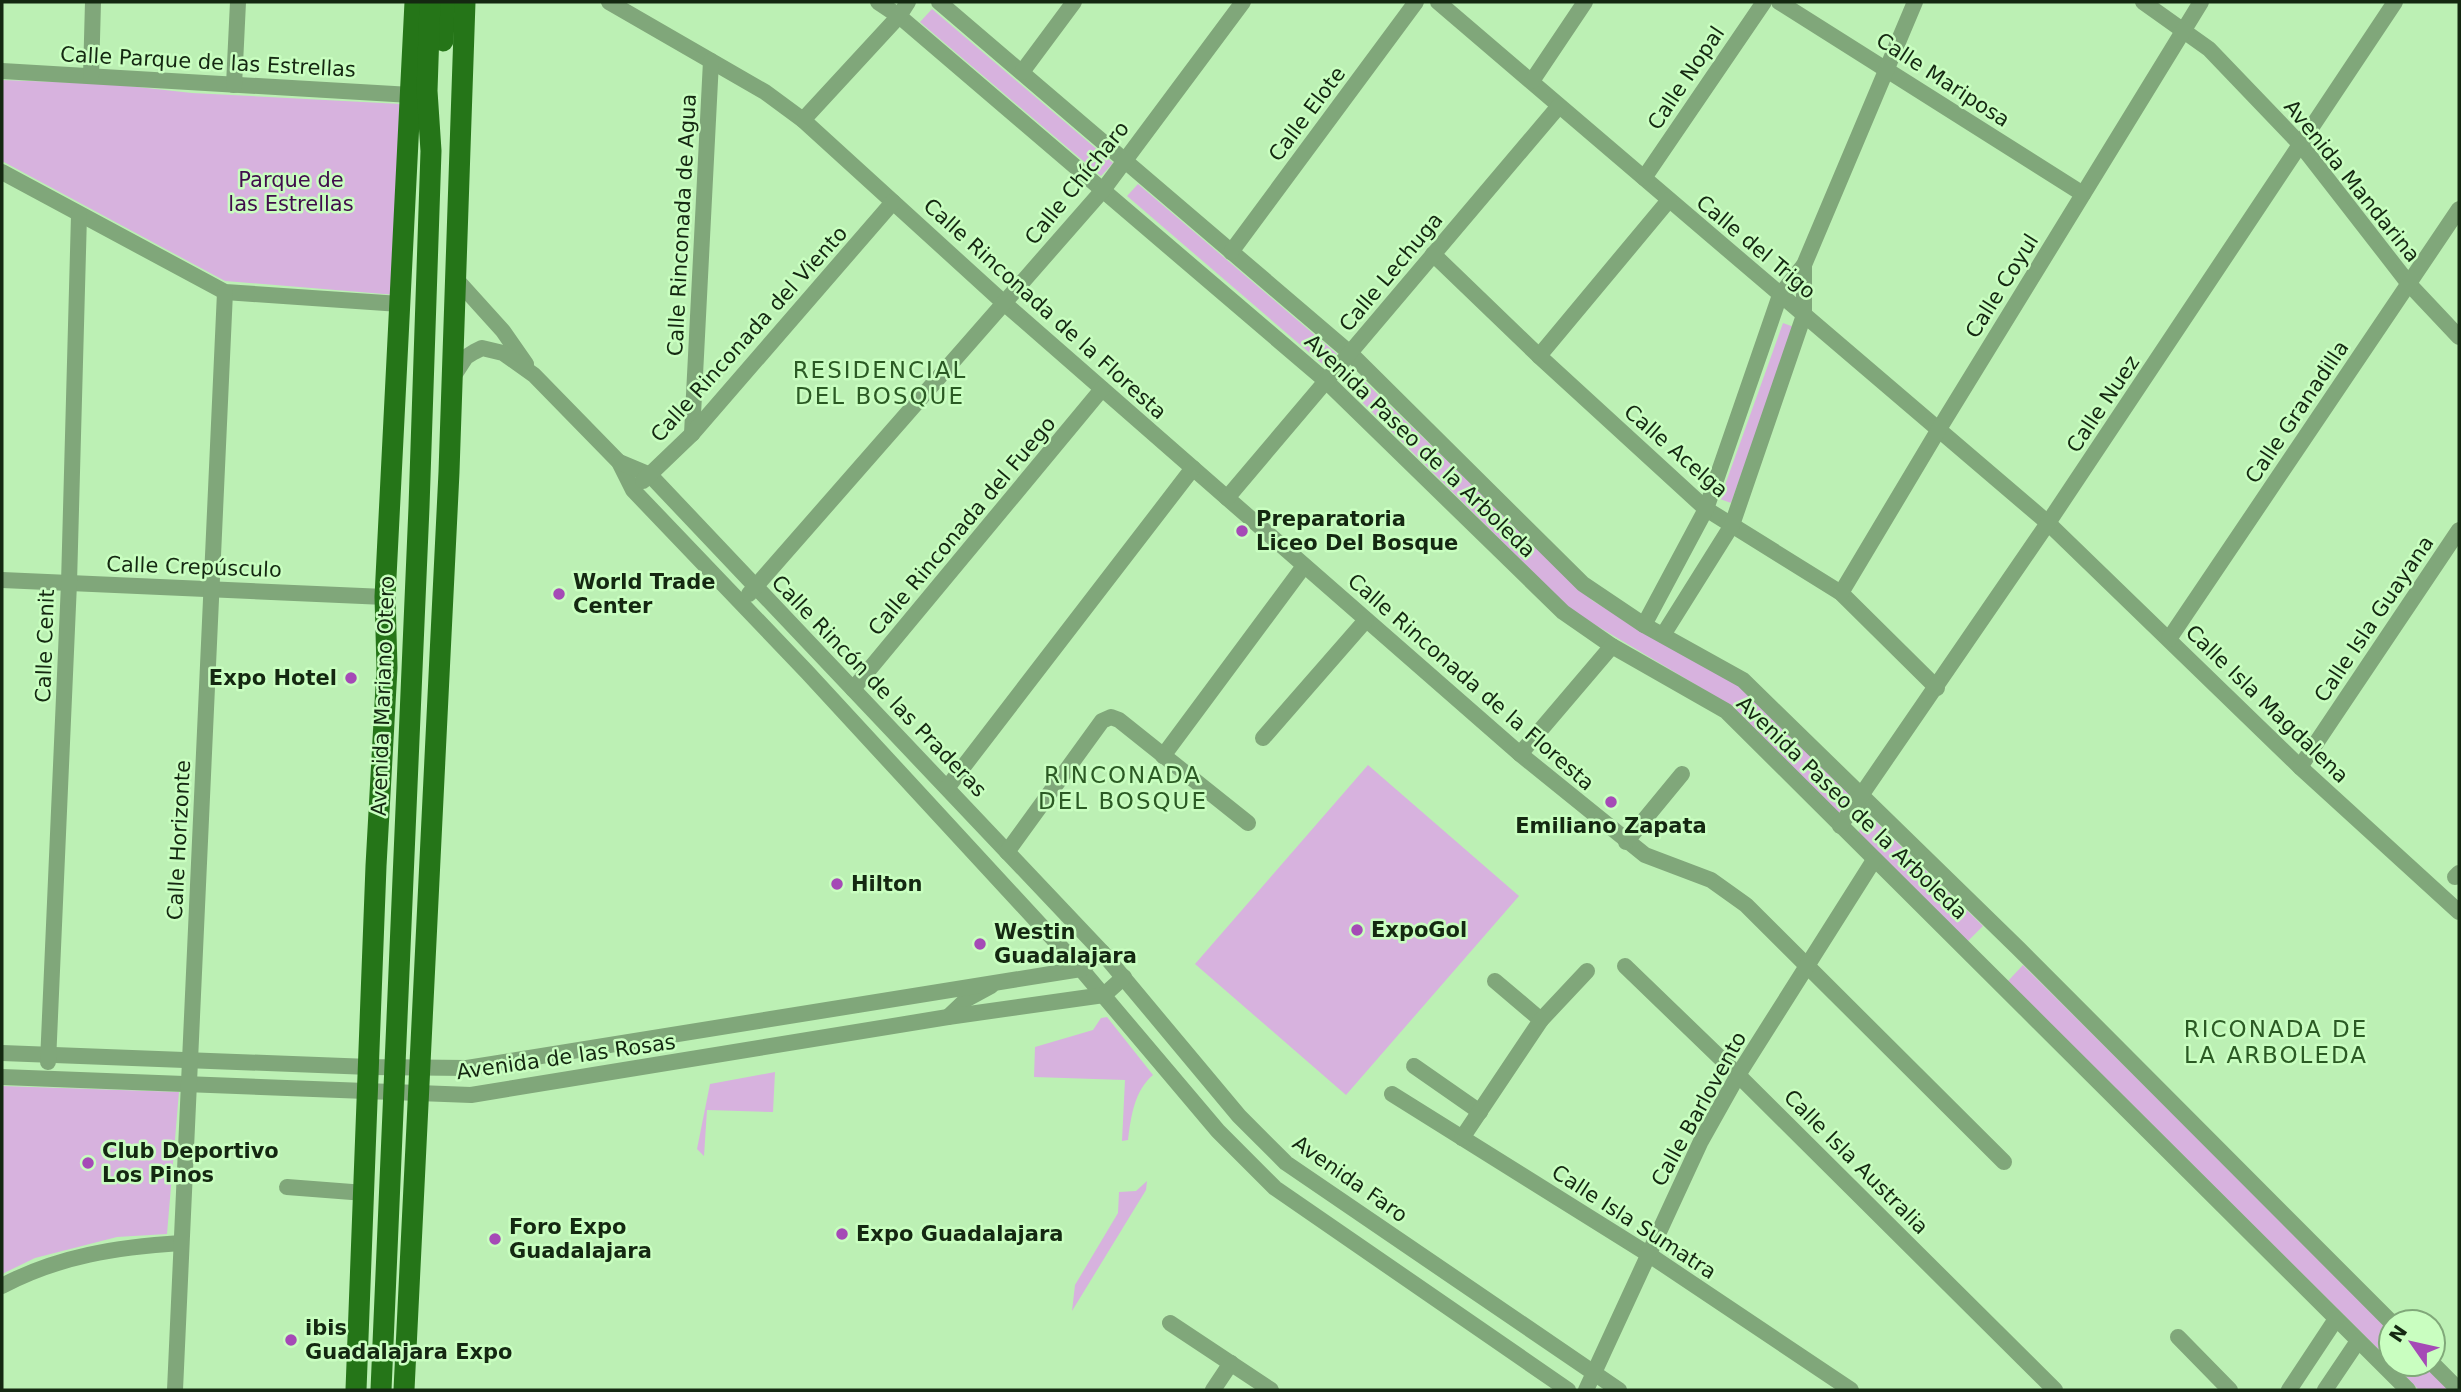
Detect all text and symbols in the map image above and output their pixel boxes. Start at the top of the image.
street label: Calle Nopal [1643,22,1729,134]
street label: Calle Mariposa [1872,28,2014,132]
street label: Calle Parque de las Estrellas [59,42,357,82]
street label: Calle Elote [1264,62,1350,166]
street label: Calle Rinconada de Agua [663,93,701,357]
street label: Avenida Mandarina [2279,95,2425,267]
street label: Calle Chícharo [1020,117,1134,249]
park label: Parque de las Estrellas [228,168,354,216]
street label: Calle del Trigo [1692,190,1820,304]
street label: Calle Rinconada de la Floresta [919,194,1171,424]
street label: Calle Lechuga [1334,208,1448,336]
street label: Calle Rinconada del Viento [646,221,852,447]
street label: Calle Coyul [1961,230,2043,342]
street label: Avenida Paseo de la Arboleda [1300,329,1540,563]
street label: Calle Granadilla [2241,336,2353,488]
street label: Calle Nuez [2062,351,2144,457]
district label: RESIDENCIAL DEL BOSQUE [793,357,967,409]
street label: Calle Acelga [1619,400,1733,502]
street label: Calle Rinconada del Fuego [863,412,1061,640]
place label: Preparatoria Liceo Del Bosque [1256,507,1458,555]
marker: Preparatoria Liceo Del Bosque [1234,523,1250,539]
street label: Calle Isla Guayana [2309,531,2439,707]
street label: Calle Crepúsculo [106,552,282,582]
street label: Calle Rinconada de la Floresta [1343,569,1599,795]
place label: World Trade Center [573,570,716,618]
street label: Calle Rincón de las Praderas [767,570,991,802]
street label: Avenida Mariano Otero [367,575,399,817]
marker: World Trade Center [551,586,567,602]
street label: Calle Cenit [31,589,59,703]
street label: Calle Isla Magdalena [2181,620,2353,788]
place label: Expo Hotel [209,666,337,690]
marker: Expo Hotel [343,670,359,686]
street label: Avenida Paseo de la Arboleda [1732,691,1972,925]
street label: Calle Horizonte [163,759,195,921]
district label: RINCONADA DEL BOSQUE [1038,762,1208,814]
marker: Emiliano Zapata [1603,794,1619,810]
place label: Emiliano Zapata [1515,814,1707,838]
place label: Hilton [851,872,922,896]
marker: Hilton [829,876,845,892]
place label: ExpoGol [1371,918,1467,942]
place label: Westin Guadalajara [994,920,1137,968]
marker: ExpoGol [1349,922,1365,938]
marker: Westin Guadalajara [972,936,988,952]
district label: RICONADA DE LA ARBOLEDA [2184,1016,2368,1068]
street label: Calle Barlovento [1647,1027,1751,1191]
street label: Avenida de las Rosas [455,1030,677,1084]
street label: Calle Isla Australia [1779,1085,1933,1239]
street label: Avenida Faro [1288,1131,1412,1227]
place label: Club Deportivo Los Pinos [102,1139,279,1187]
marker: Club Deportivo Los Pinos [80,1155,96,1171]
street label: Calle Isla Sumatra [1547,1160,1721,1284]
place label: Foro Expo Guadalajara [509,1215,652,1263]
place label: Expo Guadalajara [856,1222,1064,1246]
marker: Expo Guadalajara [834,1226,850,1242]
marker: Foro Expo Guadalajara [487,1231,503,1247]
north arrow [2377,1308,2447,1378]
place label: ibis Guadalajara Expo [305,1316,513,1364]
text: N [2384,1321,2411,1346]
marker: ibis Guadalajara Expo [283,1332,299,1348]

